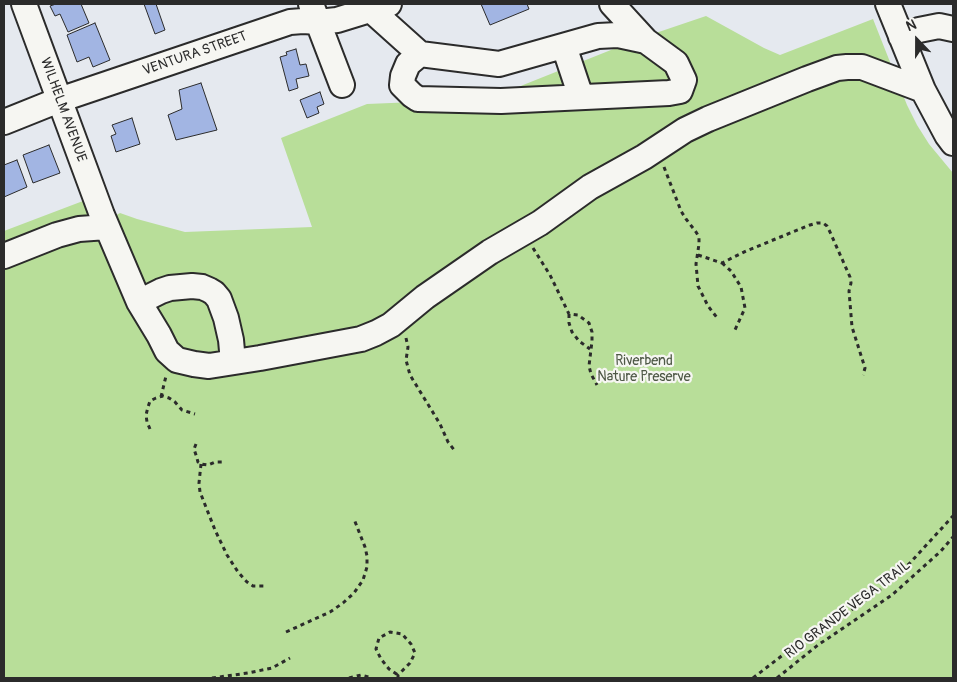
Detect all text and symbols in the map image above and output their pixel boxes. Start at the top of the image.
north arrow [892,15,942,65]
text: N [904,16,919,35]
street label: VENTURA STREET [141,28,249,80]
street label: WILHELM AVENUE [36,55,90,165]
park label: Riverbend Nature Preserve [597,353,691,386]
street label: RIO GRANDE VEGA TRAIL [782,557,914,663]

